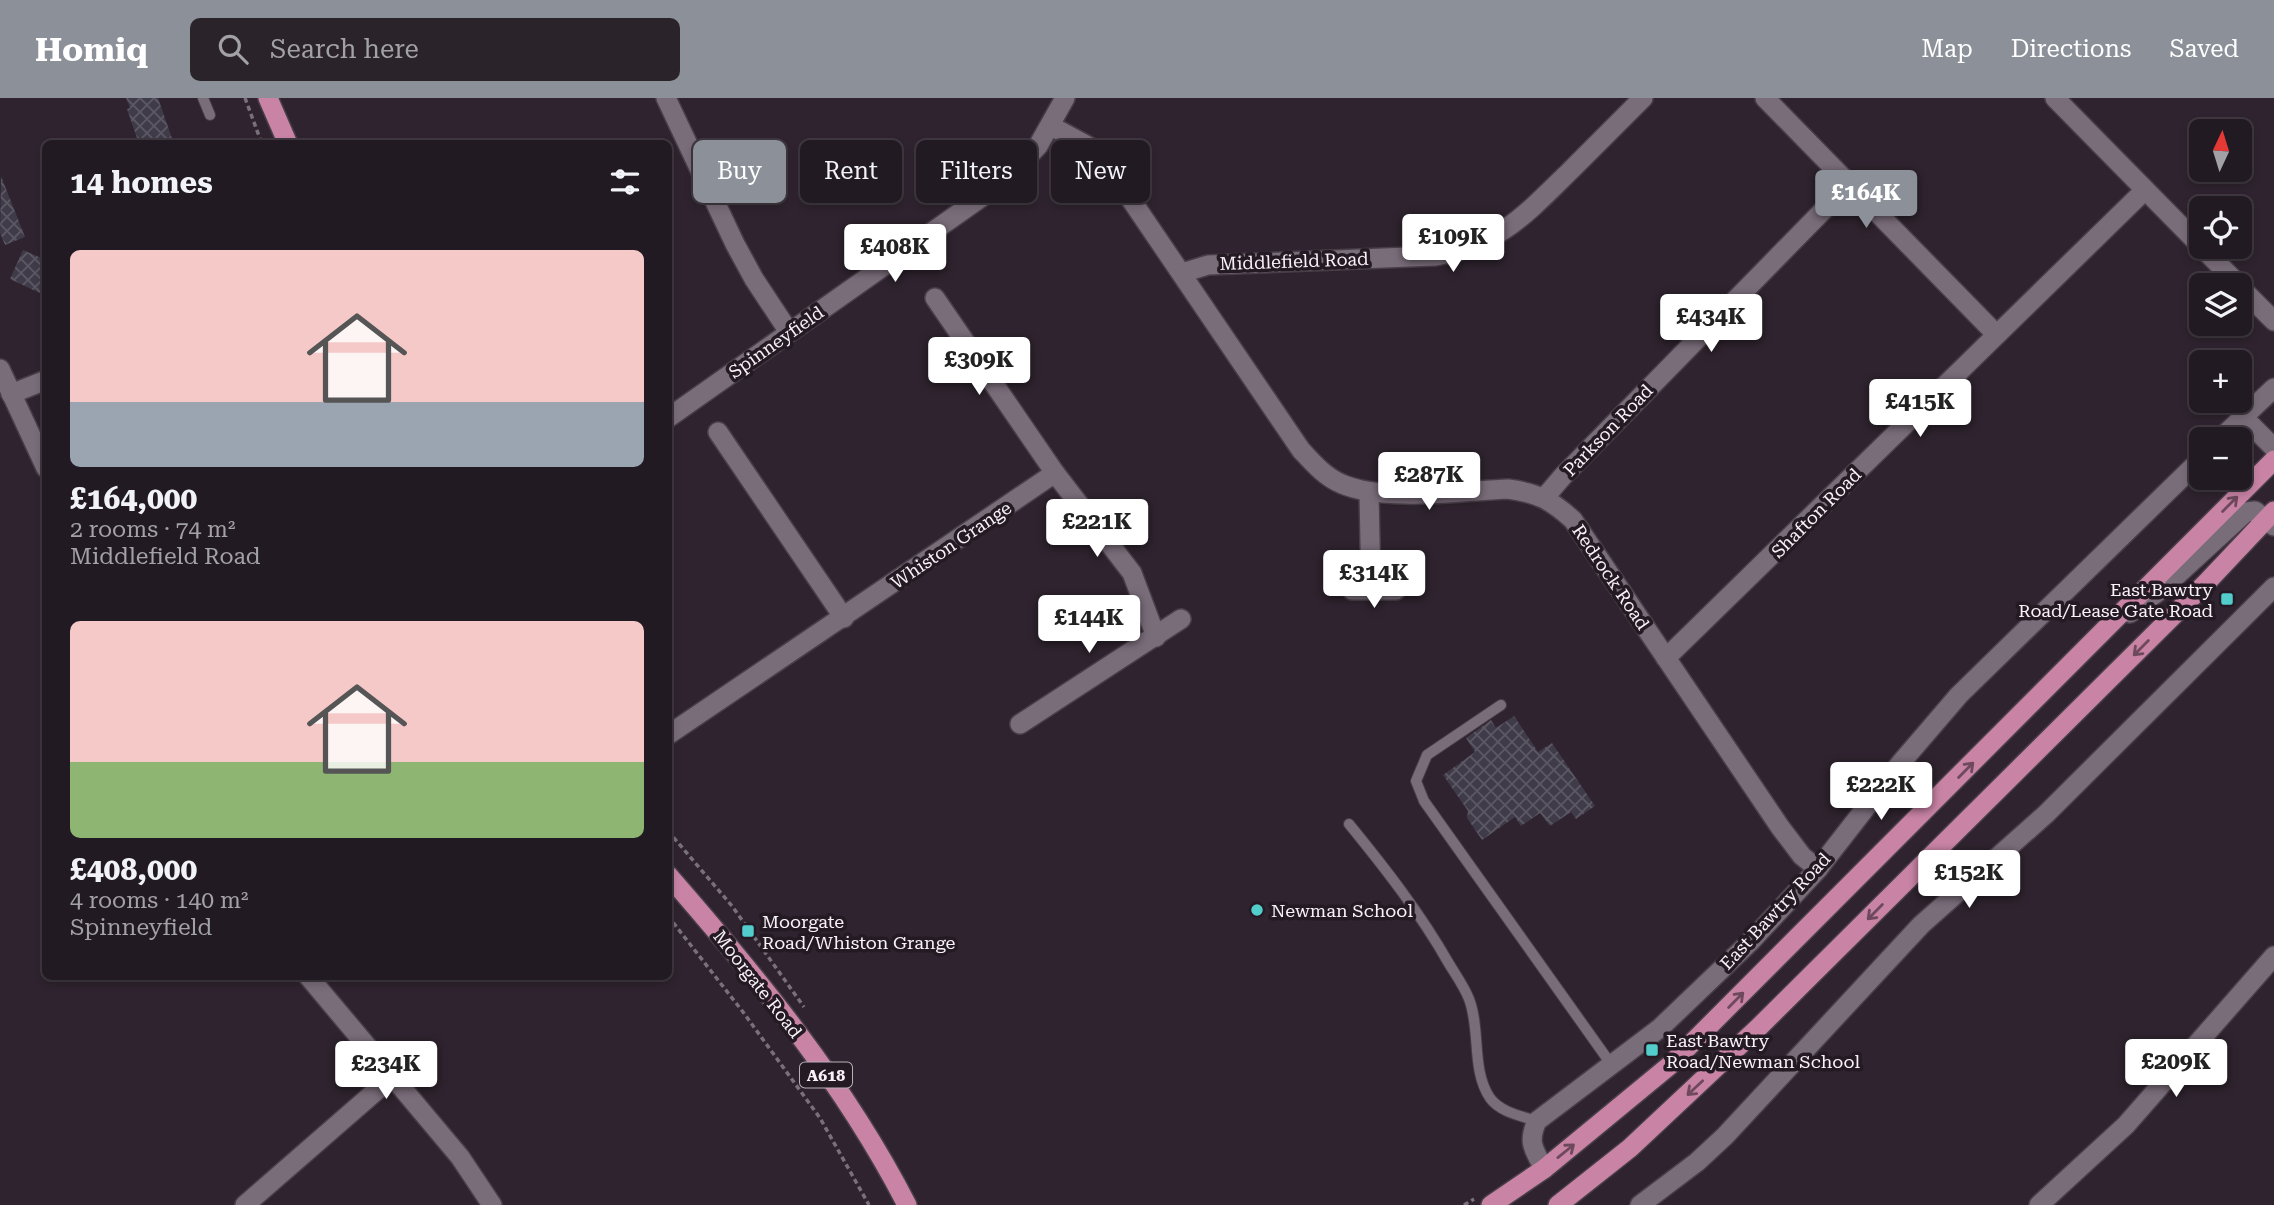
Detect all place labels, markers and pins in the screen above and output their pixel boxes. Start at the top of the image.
pin: £164K [1817,170,1915,230]
pin: £109K [1404,214,1502,274]
pin: £408K [846,225,944,284]
pin: £434K [1662,294,1760,354]
pin: £309K [930,338,1028,397]
pin: £415K [1871,380,1969,439]
pin: £287K [1380,452,1478,512]
pin: £221K [1048,500,1146,559]
pin: £314K [1325,550,1423,610]
place label: East Bawtry Road/Lease Gate Road [2018,579,2213,621]
marker: East Bawtry Road/Lease Gate Road [2219,591,2235,607]
pin: £144K [1040,596,1138,655]
pin: £222K [1832,762,1930,822]
pin: £152K [1920,850,2018,910]
place label: Newman School [1271,900,1413,921]
marker: Newman School [1249,902,1265,918]
place label: Moorgate Road/Whiston Grange [762,911,955,953]
marker: Moorgate Road/Whiston Grange [740,923,756,939]
place label: East Bawtry Road/Newman School [1666,1030,1860,1072]
pin: £209K [2127,1040,2225,1099]
pin: £234K [337,1042,435,1101]
marker: East Bawtry Road/Newman School [1644,1042,1660,1058]

